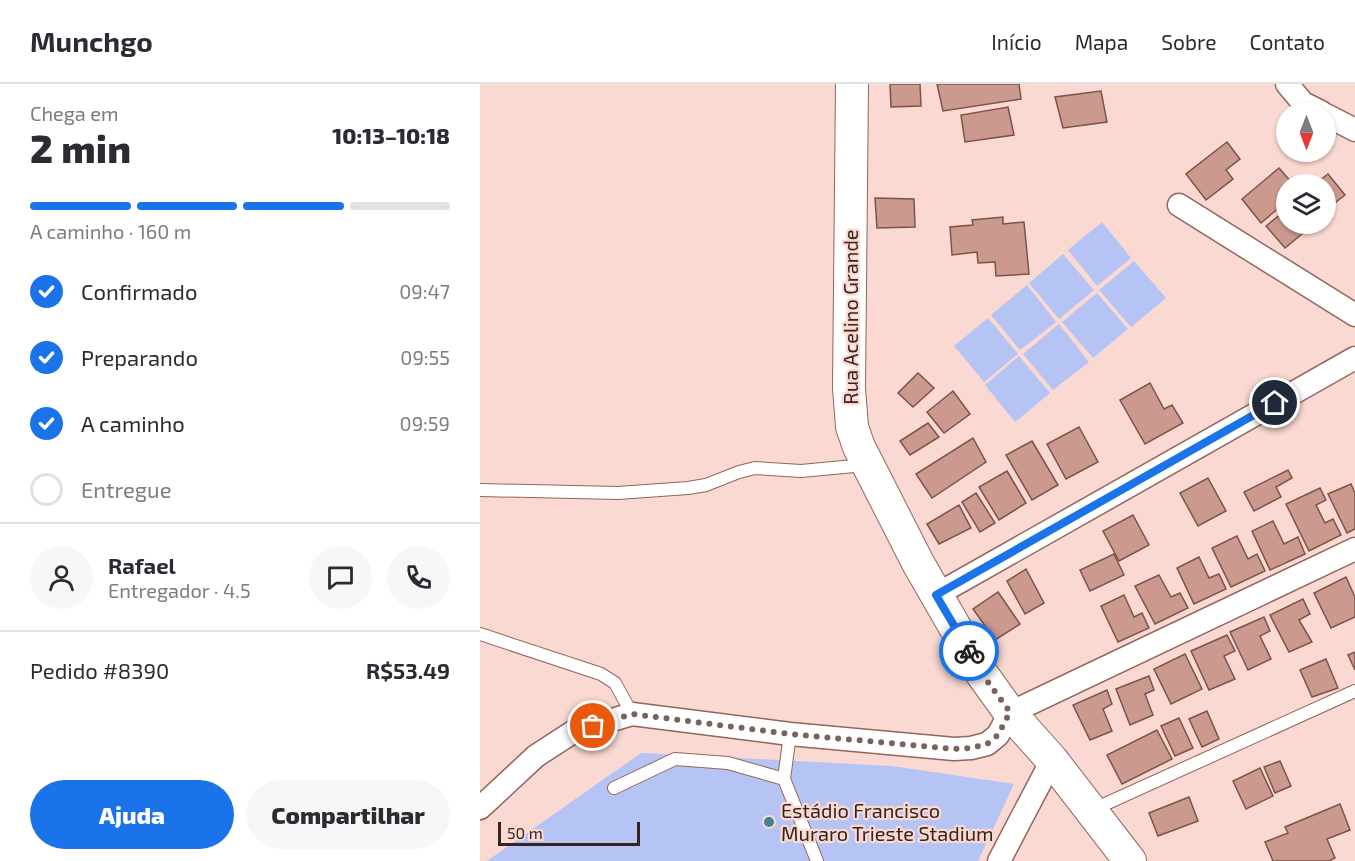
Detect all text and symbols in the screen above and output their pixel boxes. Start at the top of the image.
text: Munchgo [30,24,153,58]
text: Início [991,29,1042,54]
text: Mapa [1075,29,1128,54]
text: Sobre [1161,29,1216,54]
text: Contato [1249,29,1325,54]
text: Chega em [30,101,119,125]
north arrow [1276,102,1336,162]
map controls [1276,102,1336,234]
text: 10:13–10:18 [332,122,450,148]
text: 2 min [30,124,131,171]
button: layers [1276,174,1336,234]
text: A caminho · 160 m [30,219,191,243]
street label: Rua Acelino Grande [838,229,862,405]
icon: check [30,275,63,308]
text: Confirmado [81,278,197,304]
text: 09:47 [399,279,450,303]
icon: check [30,341,63,374]
text: Preparando [81,344,198,370]
text: 09:55 [400,345,450,369]
pin [1249,377,1300,428]
icon: home [1258,386,1291,419]
icon: check [30,407,63,440]
text: A caminho [81,410,185,436]
text: 09:59 [400,411,450,435]
text: Entregue [81,476,171,502]
button: person [30,546,93,609]
button: chat [309,546,372,609]
button: phone [387,546,450,609]
text: Rafael [108,552,176,578]
text: Entregador · 4.5 [108,578,251,602]
courier [939,621,999,681]
icon: bike [953,635,986,668]
text: Pedido #8390 [30,657,169,683]
text: R$53.49 [366,657,450,683]
pin [567,700,618,751]
icon: bag [576,709,609,742]
button: Ajuda [30,780,234,849]
button: Compartilhar [246,780,450,849]
place label: Estádio Francisco Muraro Trieste Stadium [781,798,994,845]
marker: Estádio Francisco Muraro Trieste Stadium [762,815,776,829]
scale bar [498,819,640,846]
text: 50 m [507,823,543,842]

